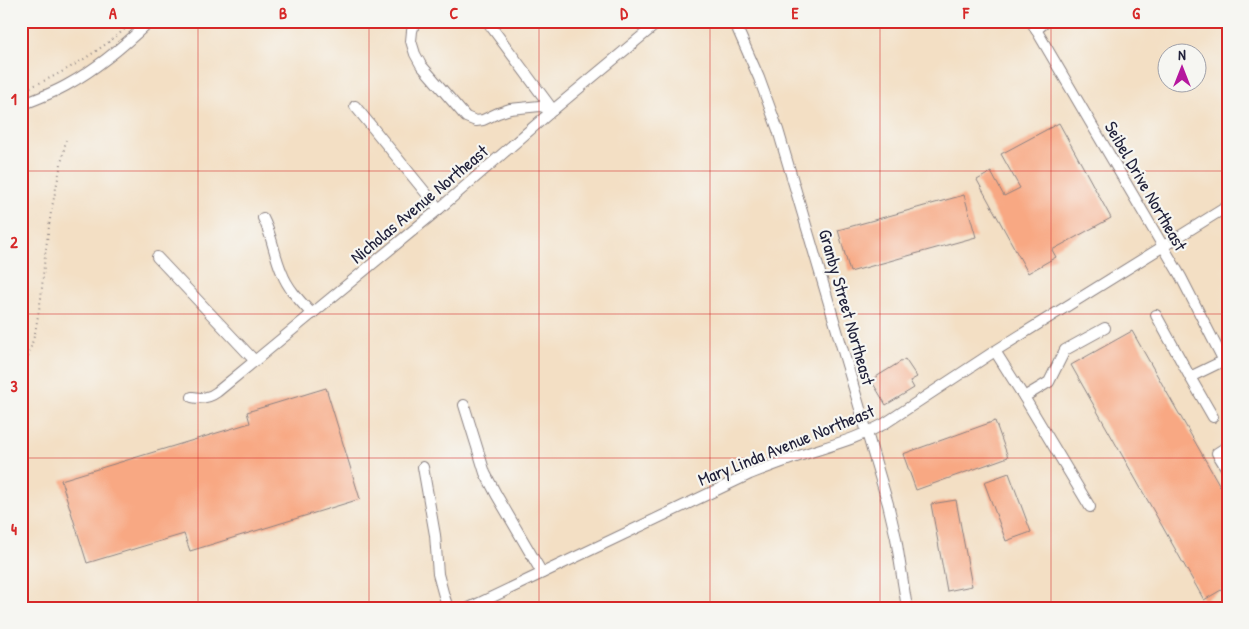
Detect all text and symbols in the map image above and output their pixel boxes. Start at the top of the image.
text: A [109,2,117,24]
text: B [279,2,287,24]
text: C [450,2,459,24]
text: D [620,2,628,24]
text: E [791,2,799,24]
text: F [962,2,970,24]
text: G [1132,2,1140,24]
north arrow [1156,42,1206,92]
text: N [1178,45,1186,64]
text: 1 [11,88,17,110]
street label: Seibel Drive Northeast [1099,117,1194,256]
street label: Nicholas Avenue Northeast [345,138,494,269]
street label: Granby Street Northeast [813,226,881,389]
text: 2 [10,231,18,253]
text: 3 [10,375,18,397]
street label: Mary Linda Avenue Northeast [694,398,879,492]
text: 4 [11,518,17,540]

